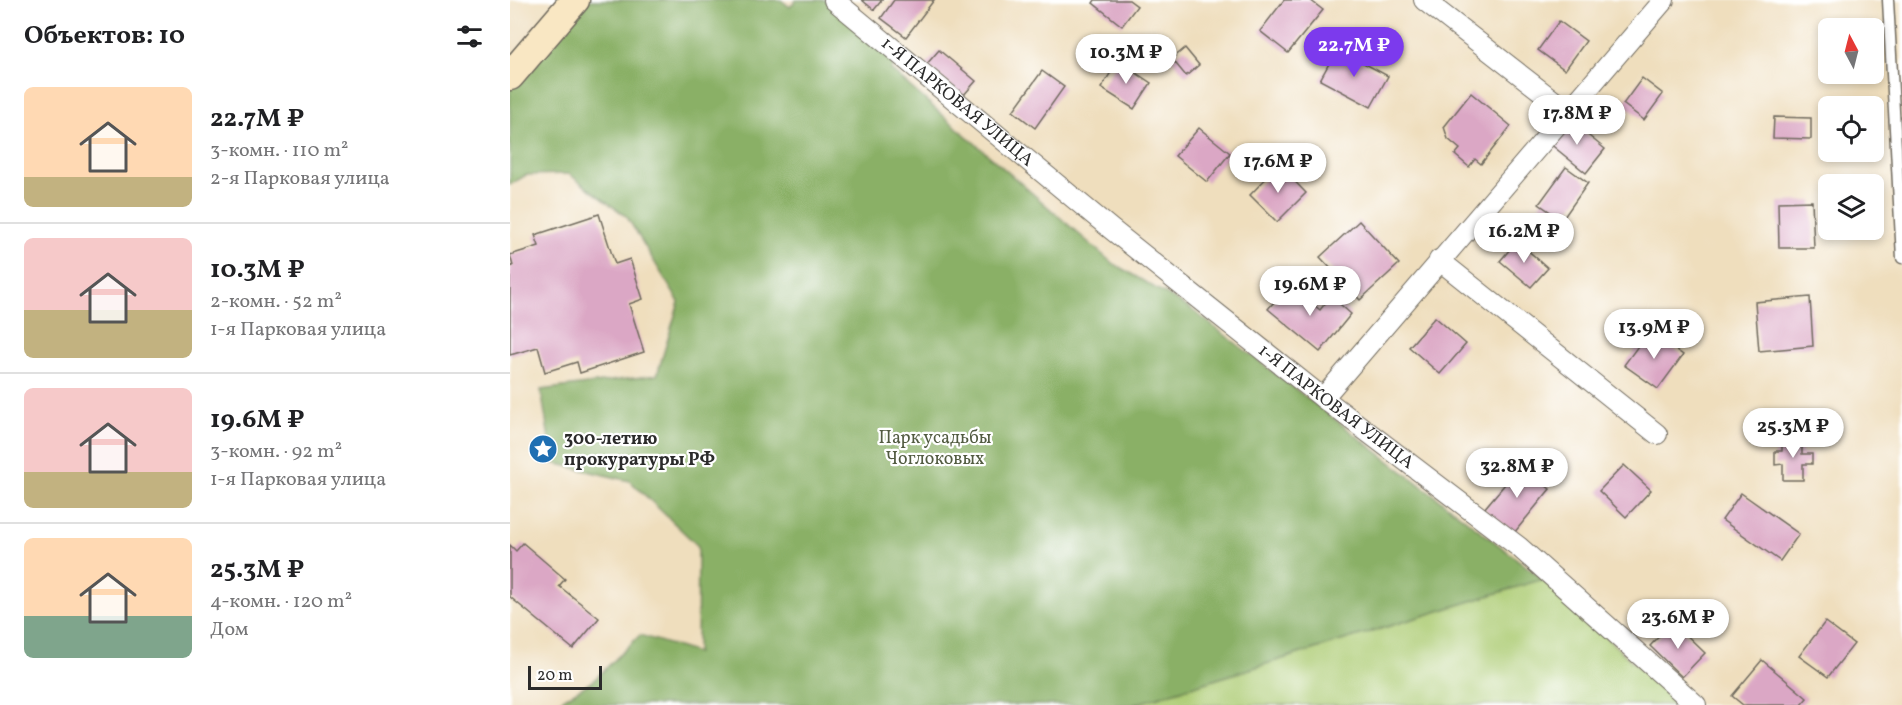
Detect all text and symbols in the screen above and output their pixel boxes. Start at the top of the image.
text: Объектов: 10 [24,18,185,54]
north arrow [1818,18,1884,84]
map controls [1818,18,1884,240]
icon: filters [453,20,486,53]
pin: 22.7M ₽ [1299,27,1409,78]
street label: 1-Я ПАРКОВАЯ УЛИЦА [876,31,1039,173]
text: 22.7M ₽ [1318,32,1390,60]
pin: 10.3M ₽ [1071,34,1181,85]
text: 10.3M ₽ [1090,39,1162,67]
pin: 17.8M ₽ [1522,95,1632,146]
button: locate [1818,96,1884,162]
text: 17.8M ₽ [1542,100,1612,128]
text: 22.7M ₽ [210,101,304,137]
icon: home [72,111,144,183]
text: 3-комн. · 110 m² [210,137,349,165]
pin: 17.6M ₽ [1223,143,1333,194]
text: 17.6M ₽ [1243,148,1313,176]
text: 2-я Парковая улица [210,165,390,193]
button: layers [1818,174,1884,240]
pin: 16.2M ₽ [1469,213,1579,264]
text: 16.2M ₽ [1488,218,1560,246]
text: 10.3M ₽ [210,252,305,288]
icon: home [72,262,144,334]
pin: 19.6M ₽ [1255,266,1365,317]
text: 19.6M ₽ [1274,271,1346,299]
text: 2-комн. · 52 m² [210,288,342,316]
pin: 13.9M ₽ [1599,309,1709,360]
text: 13.9M ₽ [1618,314,1690,342]
text: 1-я Парковая улица [210,316,386,344]
street label: 1-Я ПАРКОВАЯ УЛИЦА [1252,338,1419,475]
text: 19.6M ₽ [210,402,305,438]
pin: 25.3M ₽ [1738,408,1848,459]
icon: home [72,412,144,484]
text: 25.3M ₽ [1757,413,1829,441]
park label: Парк усадьбы Чоглоковых [879,426,992,472]
place label: 300-летию прокуратуры РФ [564,427,715,473]
place icon: 300-летию прокуратуры РФ [527,433,559,465]
text: 3-комн. · 92 m² [210,438,342,466]
pin: 32.8M ₽ [1462,448,1572,499]
text: 32.8M ₽ [1480,453,1554,481]
text: 1-я Парковая улица [210,466,386,494]
text: 25.3M ₽ [210,552,304,588]
icon: home [72,562,144,634]
text: 4-комн. · 120 m² [210,588,352,616]
pin: 23.6M ₽ [1623,599,1733,650]
text: 23.6M ₽ [1641,604,1715,632]
text: Дом [210,616,249,644]
scale bar [528,663,602,690]
text: 20 m [537,665,572,687]

